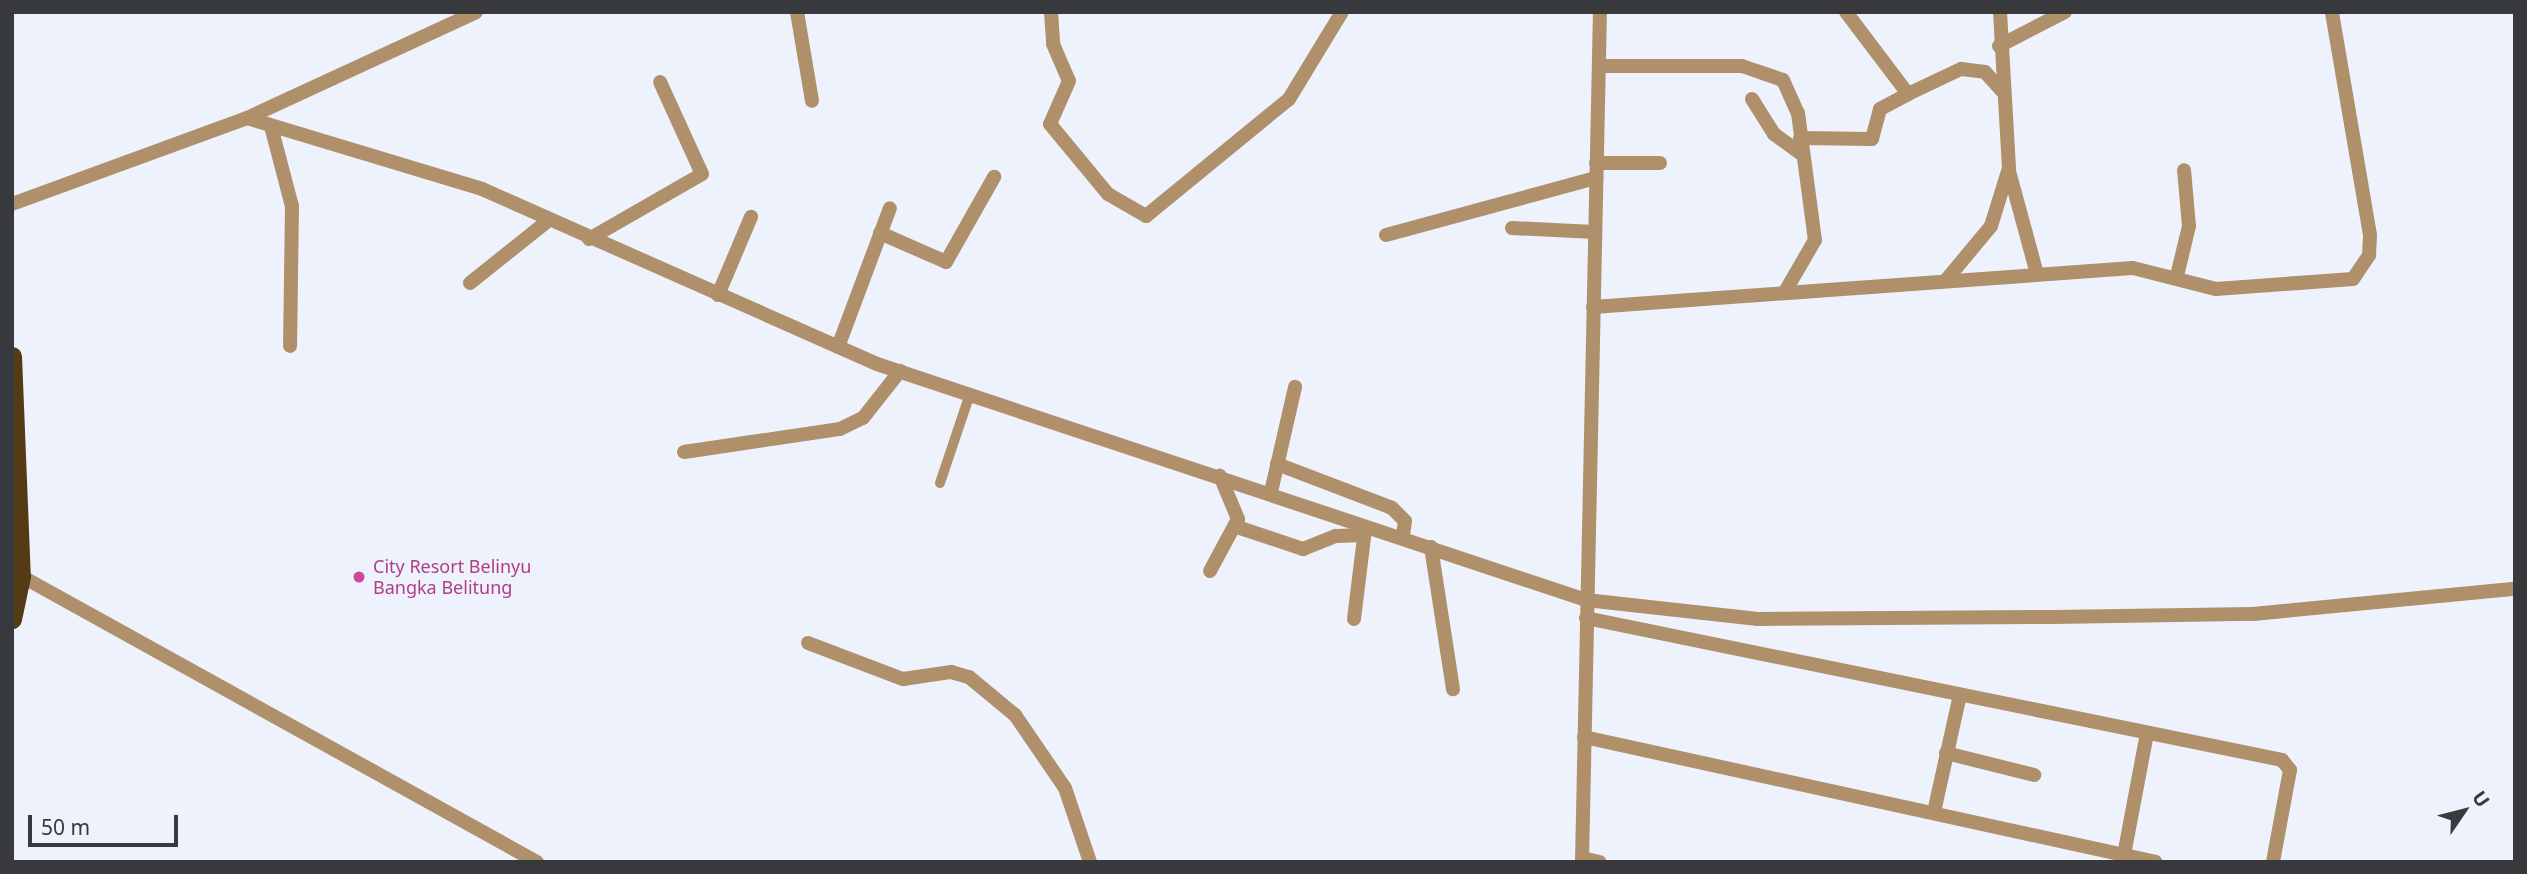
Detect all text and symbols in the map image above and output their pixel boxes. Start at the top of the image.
place label: City Resort Belinyu Bangka Belitung [373,556,531,598]
marker: City Resort Belinyu Bangka Belitung [351,569,367,585]
north arrow [2429,776,2499,846]
text: U [2466,786,2496,812]
scale bar [32,800,182,844]
text: 50 m [41,813,90,841]

